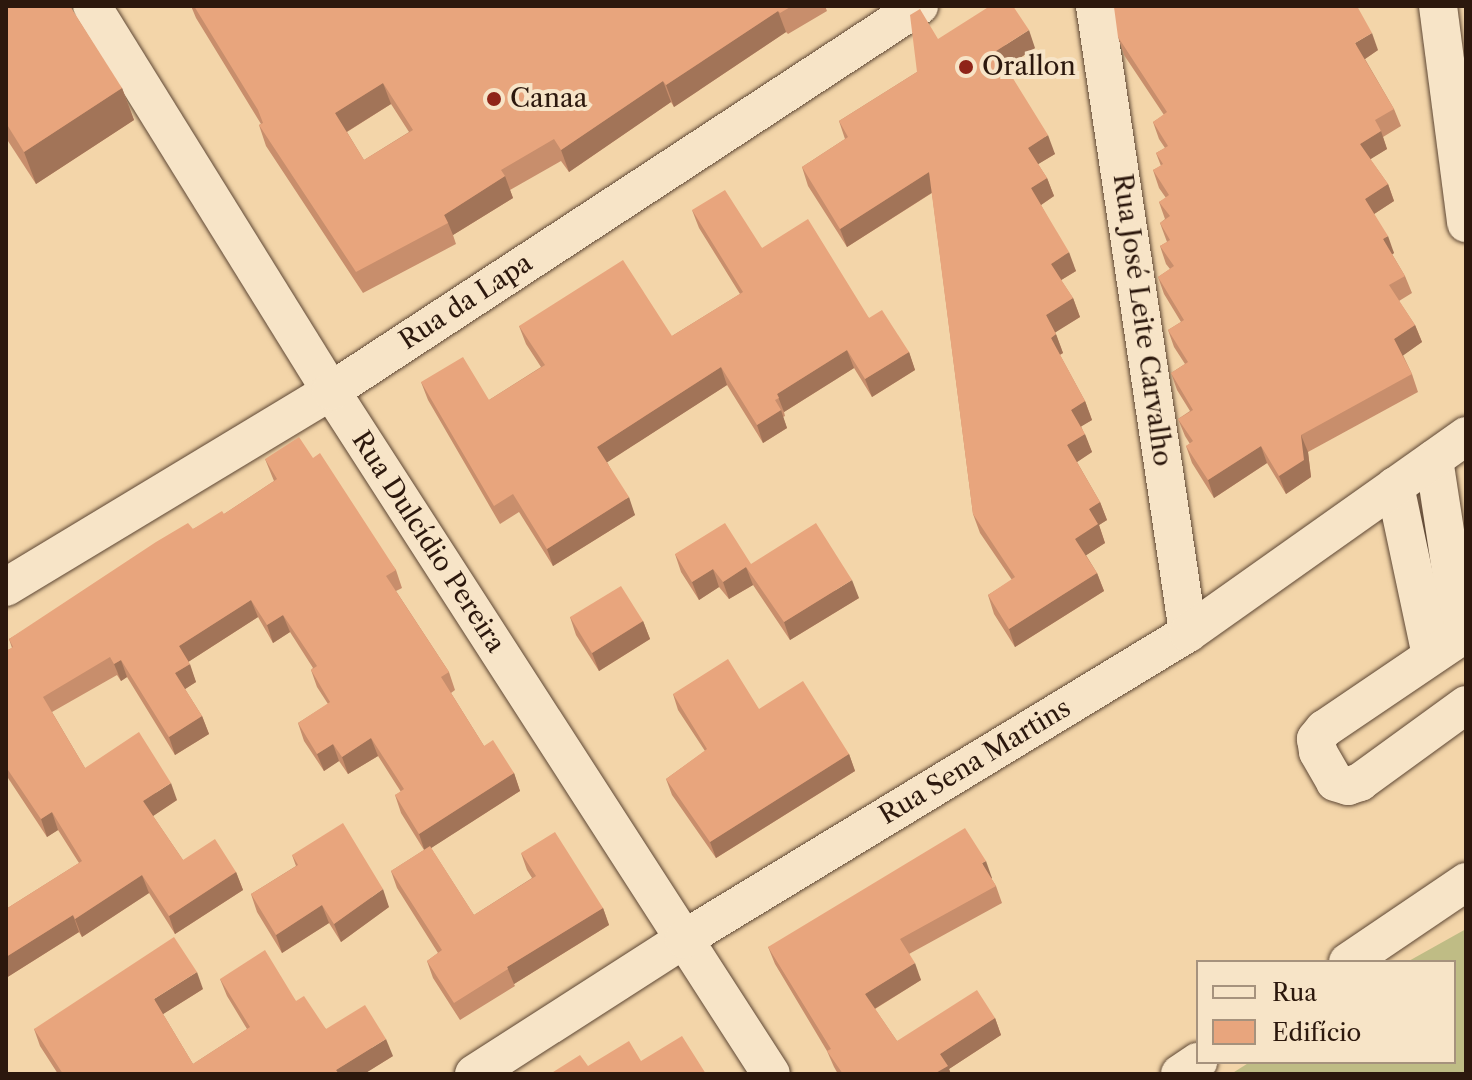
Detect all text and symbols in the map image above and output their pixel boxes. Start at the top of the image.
place label: Orallon [982,51,1076,83]
marker: Orallon [957,58,975,76]
place label: Canaa [510,83,587,115]
marker: Canaa [485,90,503,108]
street label: Rua José Leite Carvalho [1106,172,1178,468]
street label: Rua da Lapa [393,247,539,357]
street label: Rua Dulcídio Pereira [345,426,511,658]
street label: Rua Sena Martins [873,692,1077,832]
legend [1196,960,1456,1064]
text: Rua [1272,978,1317,1007]
text: Edifício [1272,1018,1361,1047]

